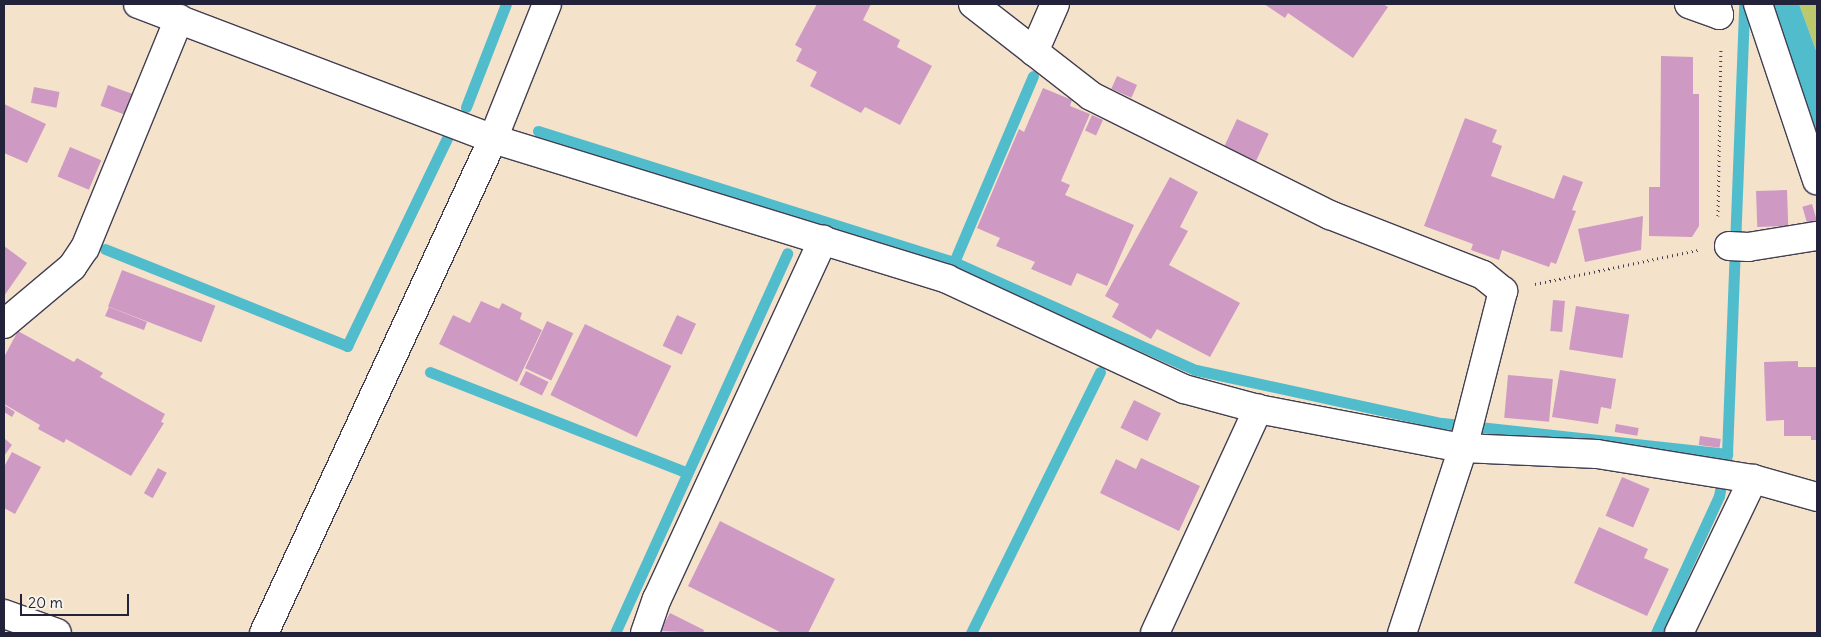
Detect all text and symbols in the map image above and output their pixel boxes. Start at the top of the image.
scale bar [22,584,131,616]
text: 20 m [28,593,63,612]

